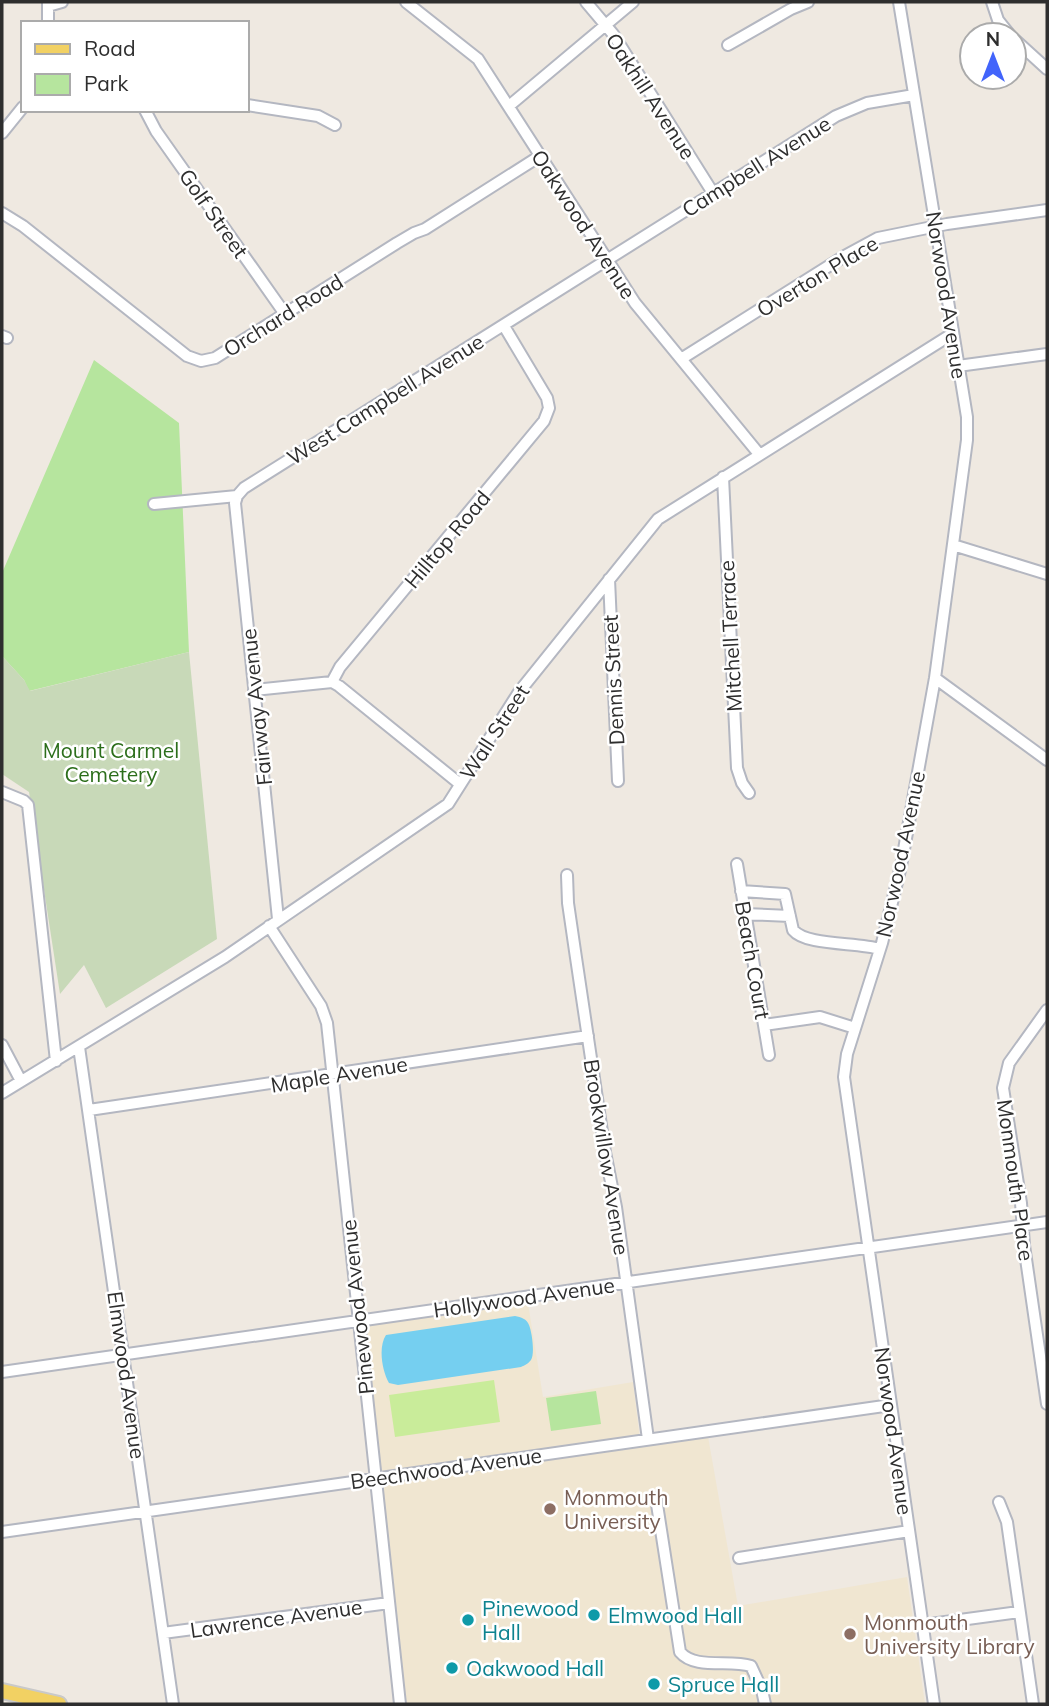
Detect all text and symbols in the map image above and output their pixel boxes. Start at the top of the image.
legend [21,21,248,112]
north arrow [958,21,1028,91]
text: N [986,27,1000,51]
street label: Oakhill Avenue [600,28,702,164]
text: Road [84,35,135,61]
text: Park [84,70,128,96]
street label: Campbell Avenue [677,110,835,222]
street label: Oakwood Avenue [526,145,642,303]
street label: Golf Street [174,163,254,263]
street label: Norwood Avenue [921,209,973,381]
street label: Overton Place [752,230,882,322]
street label: Orchard Road [218,268,348,362]
street label: West Campbell Avenue [282,328,488,470]
street label: Hilltop Road [399,485,495,593]
street label: Mitchell Terrace [713,560,747,712]
street label: Dennis Street [597,614,629,746]
street label: Fairway Avenue [235,627,277,787]
street label: Wall Street [454,680,534,784]
park label: Mount Carmel Cemetery [43,737,179,787]
street label: Norwood Avenue [870,769,930,939]
street label: Beach Court [730,899,776,1021]
street label: Maple Avenue [269,1050,409,1098]
street label: Brookwillow Avenue [579,1057,635,1257]
street label: Monmouth Place [992,1098,1040,1262]
street label: Pinewood Avenue [335,1218,379,1396]
street label: Hollywood Avenue [432,1271,616,1323]
street label: Elmwood Avenue [102,1290,152,1460]
street label: Norwood Avenue [869,1345,919,1517]
street label: Beechwood Avenue [349,1442,543,1494]
place label: Monmouth University [564,1484,669,1534]
marker: Monmouth University [542,1501,558,1517]
street label: Lawrence Avenue [188,1593,364,1643]
place label: Pinewood Hall [482,1595,579,1645]
place label: Elmwood Hall [608,1602,743,1628]
marker: Elmwood Hall [586,1607,602,1623]
place label: Monmouth University Library [864,1609,1035,1659]
marker: Pinewood Hall [460,1612,476,1628]
marker: Monmouth University Library [842,1626,858,1642]
place label: Oakwood Hall [466,1655,604,1681]
marker: Oakwood Hall [444,1660,460,1676]
place label: Spruce Hall [668,1671,779,1697]
marker: Spruce Hall [646,1676,662,1692]

